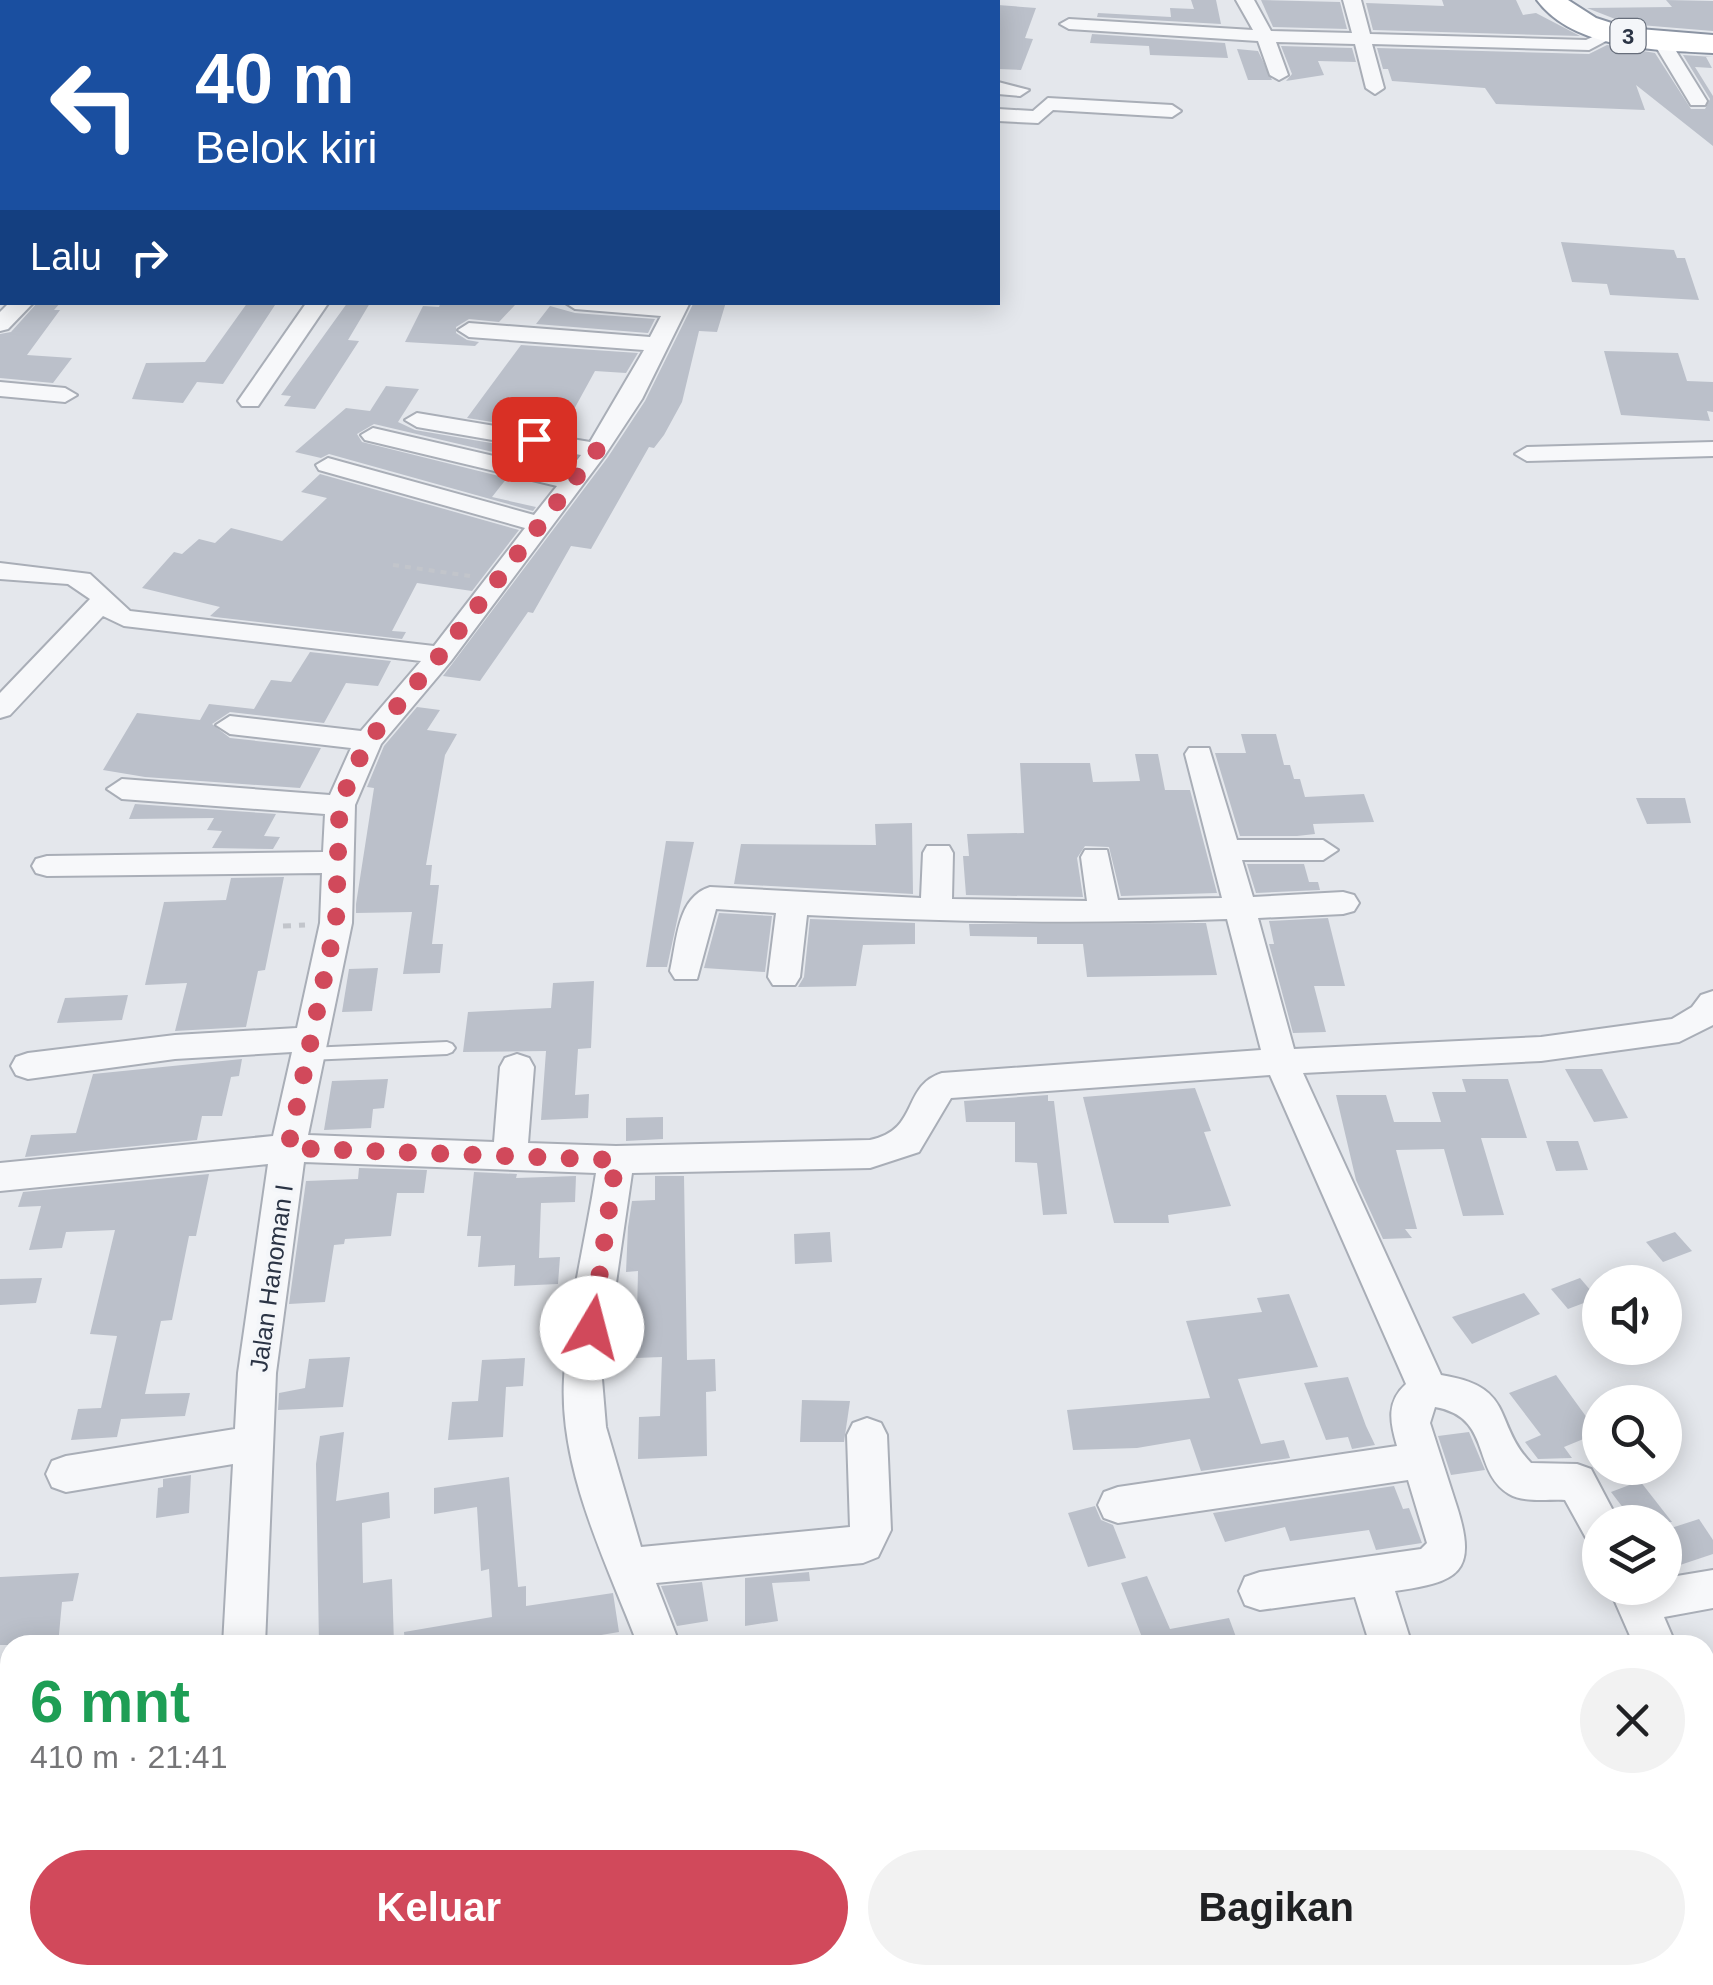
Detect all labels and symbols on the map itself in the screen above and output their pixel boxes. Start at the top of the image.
road number: 3 [1610,19,1646,53]
pin [492,397,577,482]
street label: Jalan Hanoman I [244,1182,298,1374]
position arrow [540,1276,644,1380]

